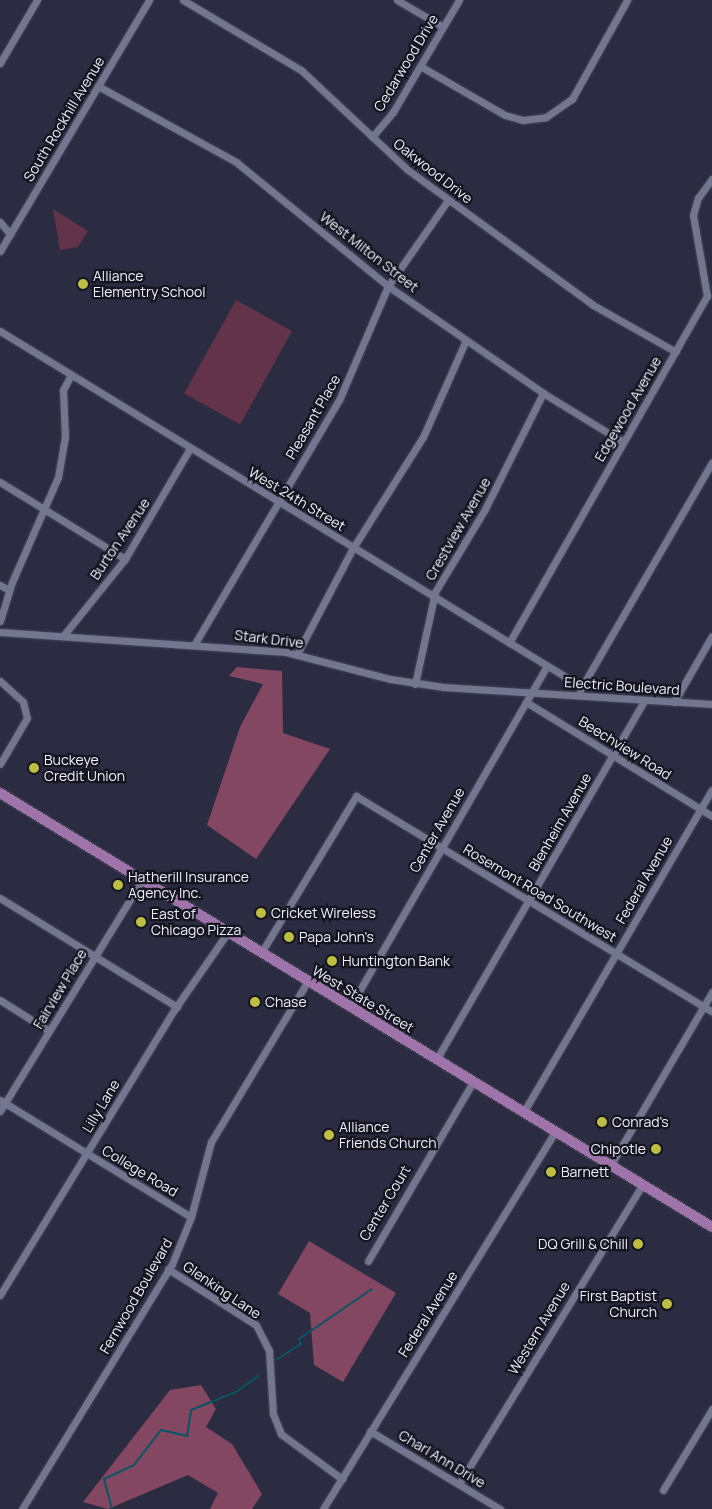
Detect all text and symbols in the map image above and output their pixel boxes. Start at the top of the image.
street label: Cedarwood Drive [370,11,442,115]
street label: South Rockhill Avenue [20,54,108,184]
street label: Oakwood Drive [390,135,476,207]
street label: West Milton Street [316,208,422,296]
place label: Alliance Elementry School [93,268,206,300]
marker: Alliance Elementry School [77,278,89,290]
street label: Edgewood Avenue [591,353,665,465]
street label: Pleasant Place [282,372,344,462]
street label: West 24th Street [246,463,348,535]
street label: Crestview Avenue [422,475,494,583]
street label: Burton Avenue [87,495,153,583]
street label: Stark Drive [233,626,305,652]
street label: Electric Boulevard [564,674,680,698]
street label: Beechview Road [576,713,674,783]
place label: Buckeye Credit Union [44,752,125,784]
marker: Buckeye Credit Union [28,762,40,774]
street label: Blenheim Avenue [525,770,595,874]
street label: Center Avenue [406,784,468,876]
street label: Federal Avenue [612,833,676,927]
street label: Rosemont Road Southwest [460,840,620,946]
place label: Hatherill Insurance Agency Inc. [128,869,249,902]
marker: Hatherill Insurance Agency Inc. [112,879,124,891]
place label: Cricket Wireless [271,905,376,921]
place label: East of Chicago Pizza [151,906,241,939]
marker: Cricket Wireless [255,907,267,919]
marker: East of Chicago Pizza [135,916,147,928]
place label: Papa John's [299,929,374,945]
marker: Papa John's [283,931,295,943]
street label: Fairview Place [30,946,90,1032]
place label: Huntington Bank [342,953,450,969]
marker: Huntington Bank [326,955,338,967]
street label: West State Street [309,962,417,1036]
place label: Chase [265,994,307,1010]
marker: Chase [249,996,261,1008]
street label: Lilly Lane [79,1077,123,1135]
place label: Conrad's [612,1114,669,1130]
marker: Conrad's [596,1116,608,1128]
place label: Alliance Friends Church [339,1119,437,1152]
marker: Alliance Friends Church [323,1129,335,1141]
place label: Chipotle [591,1141,646,1157]
street label: College Road [99,1142,181,1200]
marker: Chipotle [650,1143,662,1155]
street label: Center Court [356,1162,414,1244]
place label: Barnett [561,1164,609,1180]
marker: Barnett [545,1166,557,1178]
street label: Fernwood Boulevard [96,1235,176,1357]
place label: DQ Grill & Chill [538,1236,628,1252]
marker: DQ Grill & Chill [632,1238,644,1250]
street label: Glenking Lane [180,1258,264,1322]
street label: Federal Avenue [395,1268,461,1360]
street label: Western Avenue [505,1279,573,1377]
place label: First Baptist Church [580,1288,657,1320]
marker: First Baptist Church [661,1298,673,1310]
street label: Charl Ann Drive [396,1426,488,1492]

